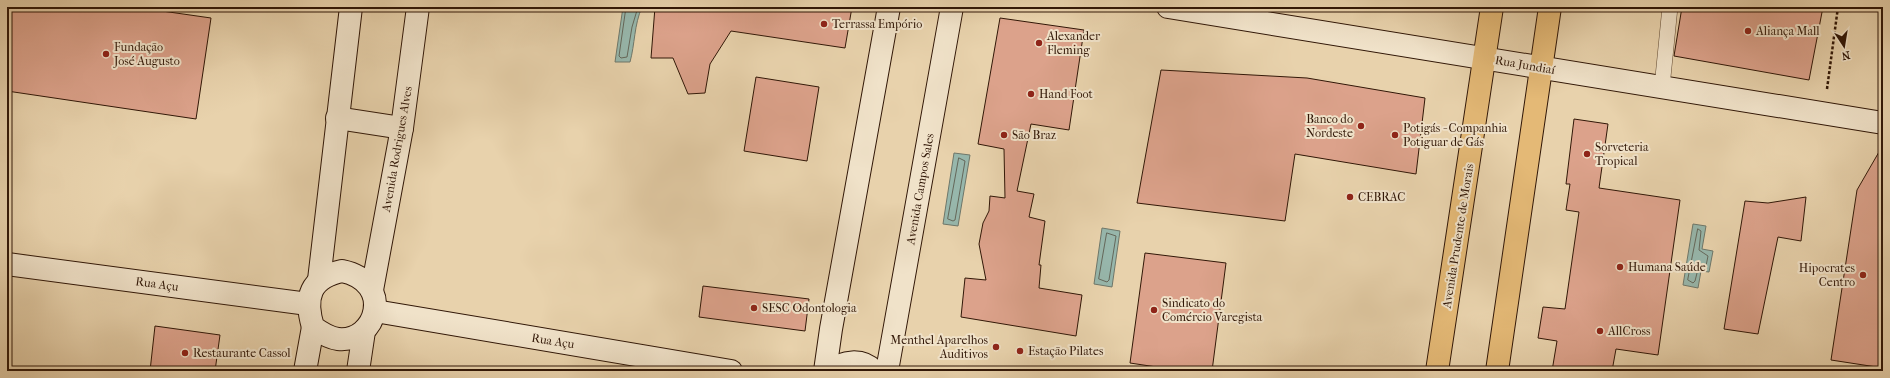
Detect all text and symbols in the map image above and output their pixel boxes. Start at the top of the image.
place label: Terrassa Empório [832,17,922,31]
marker: Terrassa Empório [819,19,829,29]
place label: Aliança Mall [1755,24,1820,39]
marker: Aliança Mall [1743,26,1753,36]
north arrow [1824,26,1864,66]
place label: Alexander Fleming [1046,29,1101,57]
marker: Alexander Fleming [1034,38,1044,48]
place label: Fundação José Augusto [113,40,180,68]
text: N [1840,48,1851,63]
marker: Fundação José Augusto [101,49,111,59]
street label: Rua Jundiaí [1494,53,1557,77]
street label: Avenida Rodrigues Alves [379,84,415,214]
place label: Hand Foot [1039,87,1094,101]
marker: Hand Foot [1026,89,1036,99]
place label: Banco do Nordeste [1306,112,1353,140]
marker: Banco do Nordeste [1356,121,1366,131]
place label: Potigás - Companhia Potiguar de Gás [1403,121,1508,149]
place label: São Braz [1012,128,1057,142]
marker: São Braz [999,130,1009,140]
marker: Potigás - Companhia Potiguar de Gás [1390,130,1400,140]
street label: Avenida Campos Sales [903,132,937,247]
place label: Sorveteria Tropical [1595,140,1649,168]
marker: Sorveteria Tropical [1582,149,1592,159]
street label: Avenida Prudente de Morais [1440,162,1476,310]
place label: CEBRAC [1358,190,1405,204]
marker: CEBRAC [1345,192,1355,202]
place label: Humana Saúde [1628,260,1706,274]
place label: Hipocrates Centro [1799,261,1856,289]
marker: Humana Saúde [1615,262,1625,272]
marker: Hipocrates Centro [1858,270,1868,280]
street label: Rua Açu [134,274,180,295]
place label: Sindicato do Comércio Varegista [1162,296,1263,324]
place label: SESC Odontologia [762,301,857,315]
marker: SESC Odontologia [749,303,759,313]
marker: Sindicato do Comércio Varegista [1149,305,1159,315]
place label: AllCross [1607,324,1651,338]
marker: AllCross [1595,326,1605,336]
street label: Rua Açu [530,331,576,352]
place label: Menthel Aparelhos Auditivos [890,333,989,361]
marker: Menthel Aparelhos Auditivos [991,342,1001,352]
place label: Estação Pilates [1028,344,1104,359]
place label: Restaurante Cassol [193,346,291,360]
marker: Estação Pilates [1015,346,1025,356]
marker: Restaurante Cassol [180,348,190,358]

